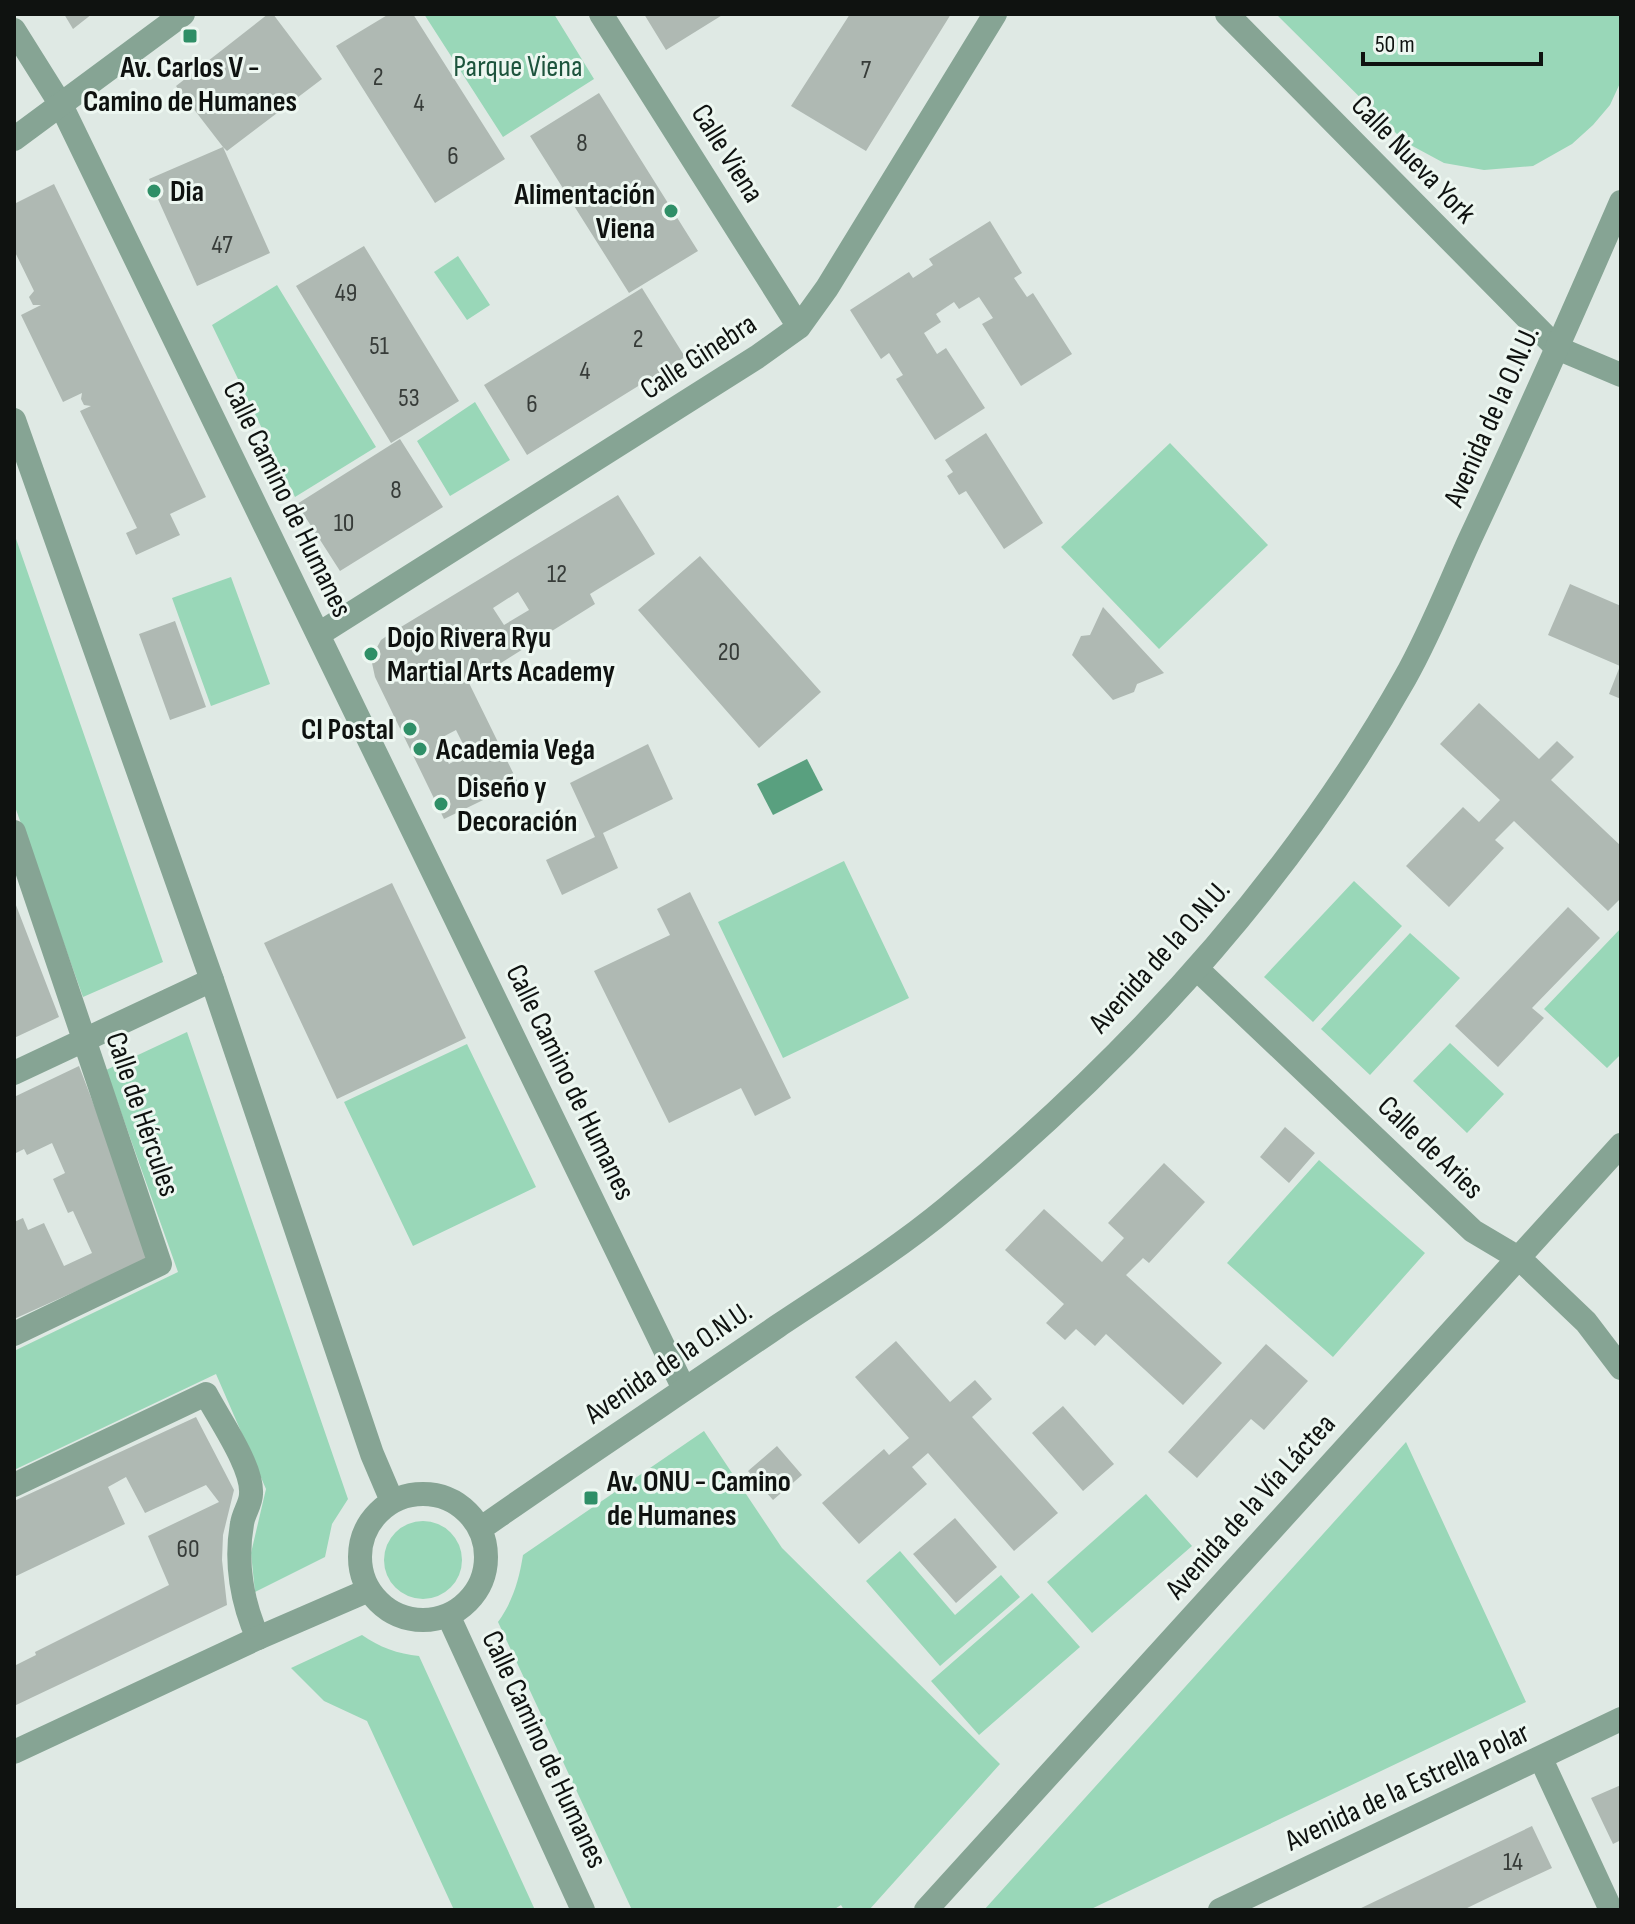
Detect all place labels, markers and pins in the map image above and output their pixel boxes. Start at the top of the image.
marker: Av. Carlos V - Camino de Humanes [181,27,199,45]
place label: Av. Carlos V - Camino de Humanes [83,50,297,120]
place label: Dia [170,174,204,210]
place label: Alimentación Viena [513,177,655,247]
marker: Dia [145,182,163,200]
marker: Alimentación Viena [662,202,680,220]
place label: Dojo Rivera Ryu Martial Arts Academy [387,620,615,690]
marker: Dojo Rivera Ryu Martial Arts Academy [362,645,380,663]
place label: CI Postal [301,712,394,748]
marker: CI Postal [401,720,419,738]
place label: Academia Vega [435,732,595,768]
marker: Academia Vega [411,740,429,758]
place label: Diseño y Decoración [457,770,577,840]
marker: Diseño y Decoración [432,795,450,813]
place label: Av. ONU - Camino de Humanes [606,1464,791,1534]
marker: Av. ONU - Camino de Humanes [582,1489,600,1507]

